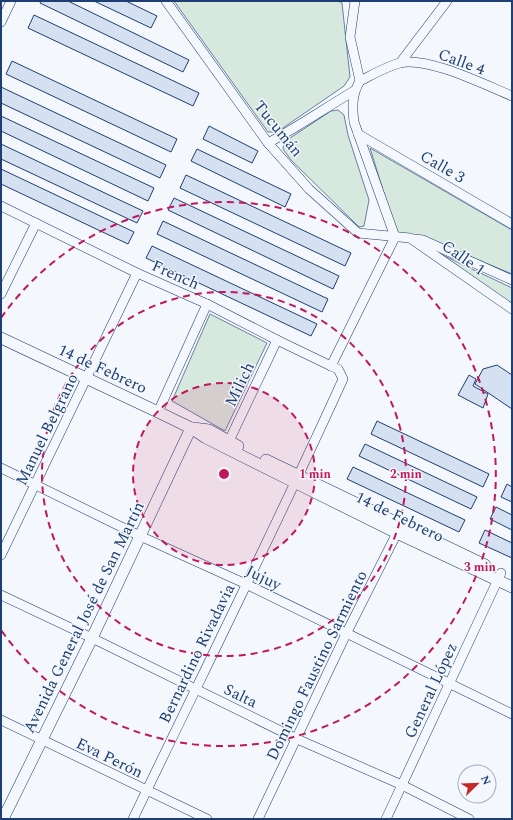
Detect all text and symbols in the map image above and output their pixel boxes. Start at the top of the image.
street label: Calle 4 [435,42,489,82]
street label: Tucumán [248,95,309,162]
street label: Calle 3 [415,144,470,189]
street label: Calle 1 [437,234,490,282]
street label: French [148,254,203,296]
street label: 14 de Febrero [54,338,151,400]
street label: Milich [219,358,261,411]
street label: Manuel Belgrano [9,369,84,489]
text: 1 min [299,465,332,484]
text: 2 min [390,465,423,484]
centre of rings [217,467,231,481]
street label: 14 de Febrero [351,485,448,549]
street label: Avenida General José de San Martín [17,497,151,737]
text: 3 min [464,558,497,577]
street label: Jujuy [242,559,287,597]
street label: Domingo Faustino Sarmiento [260,566,373,765]
street label: Bernardino Rivadavia [153,580,241,727]
street label: General López [398,638,464,742]
street label: Salta [220,677,262,714]
street label: Eva Perón [72,731,147,784]
north arrow [457,764,497,804]
text: N [476,773,495,788]

